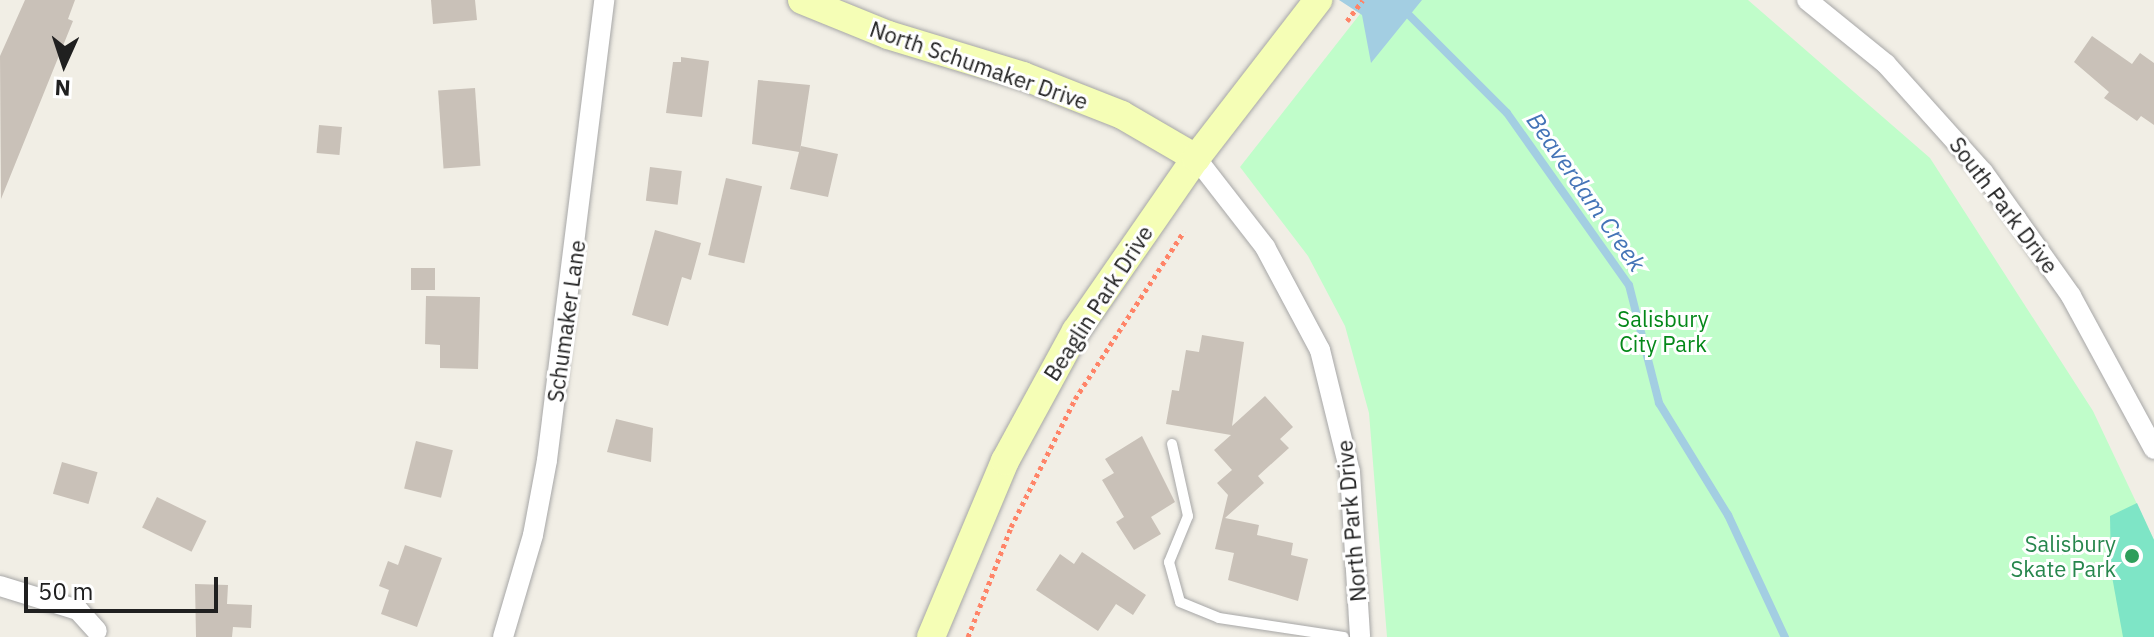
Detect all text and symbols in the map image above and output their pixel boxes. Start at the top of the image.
street label: North Schumaker Drive [867,15,1091,115]
north arrow [24,24,104,104]
text: N [54,74,71,103]
water label: Beaverdam Creek [1521,107,1651,277]
street label: South Park Drive [1944,132,2064,278]
street label: Beaglin Park Drive [1038,220,1158,386]
street label: Schumaker Lane [542,238,590,404]
park label: Salisbury City Park [1617,305,1709,356]
street label: North Park Drive [1331,439,1371,603]
place label: Salisbury Skate Park [2011,530,2116,582]
marker: Salisbury Skate Park [2123,547,2141,565]
scale bar [28,561,222,611]
text: 50 m [38,575,93,607]

